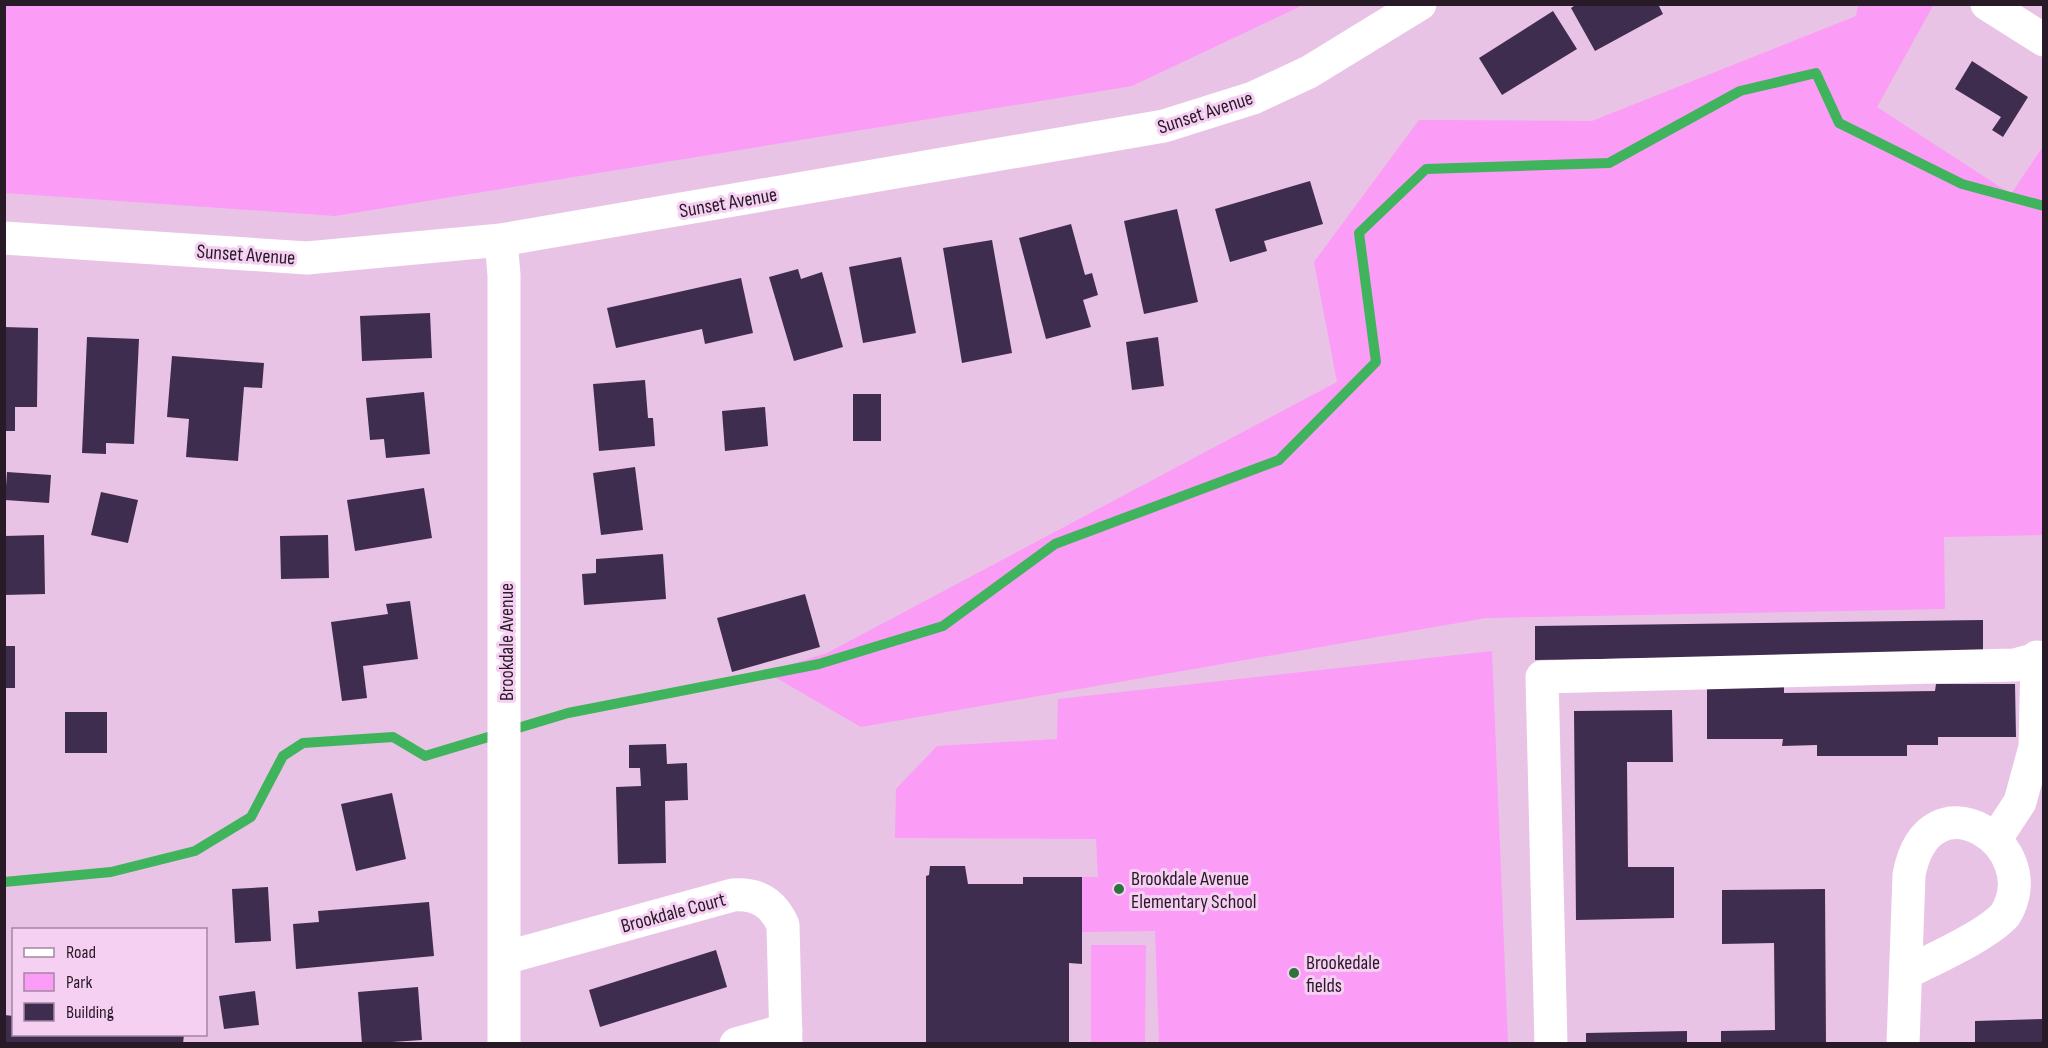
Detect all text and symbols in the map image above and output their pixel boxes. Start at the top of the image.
street label: Sunset Avenue [1155,86,1256,140]
street label: Sunset Avenue [677,183,779,223]
street label: Sunset Avenue [196,240,296,270]
street label: Brookdale Avenue [495,583,519,701]
place label: Brookdale Avenue Elementary School [1131,867,1257,914]
marker: Brookdale Avenue Elementary School [1112,882,1126,896]
street label: Brookdale Court [618,887,728,938]
legend [12,928,207,1036]
text: Road [66,942,96,963]
place label: Brookedale fields [1306,951,1380,998]
marker: Brookedale fields [1287,966,1301,980]
text: Park [66,972,92,993]
text: Building [66,1002,114,1023]

